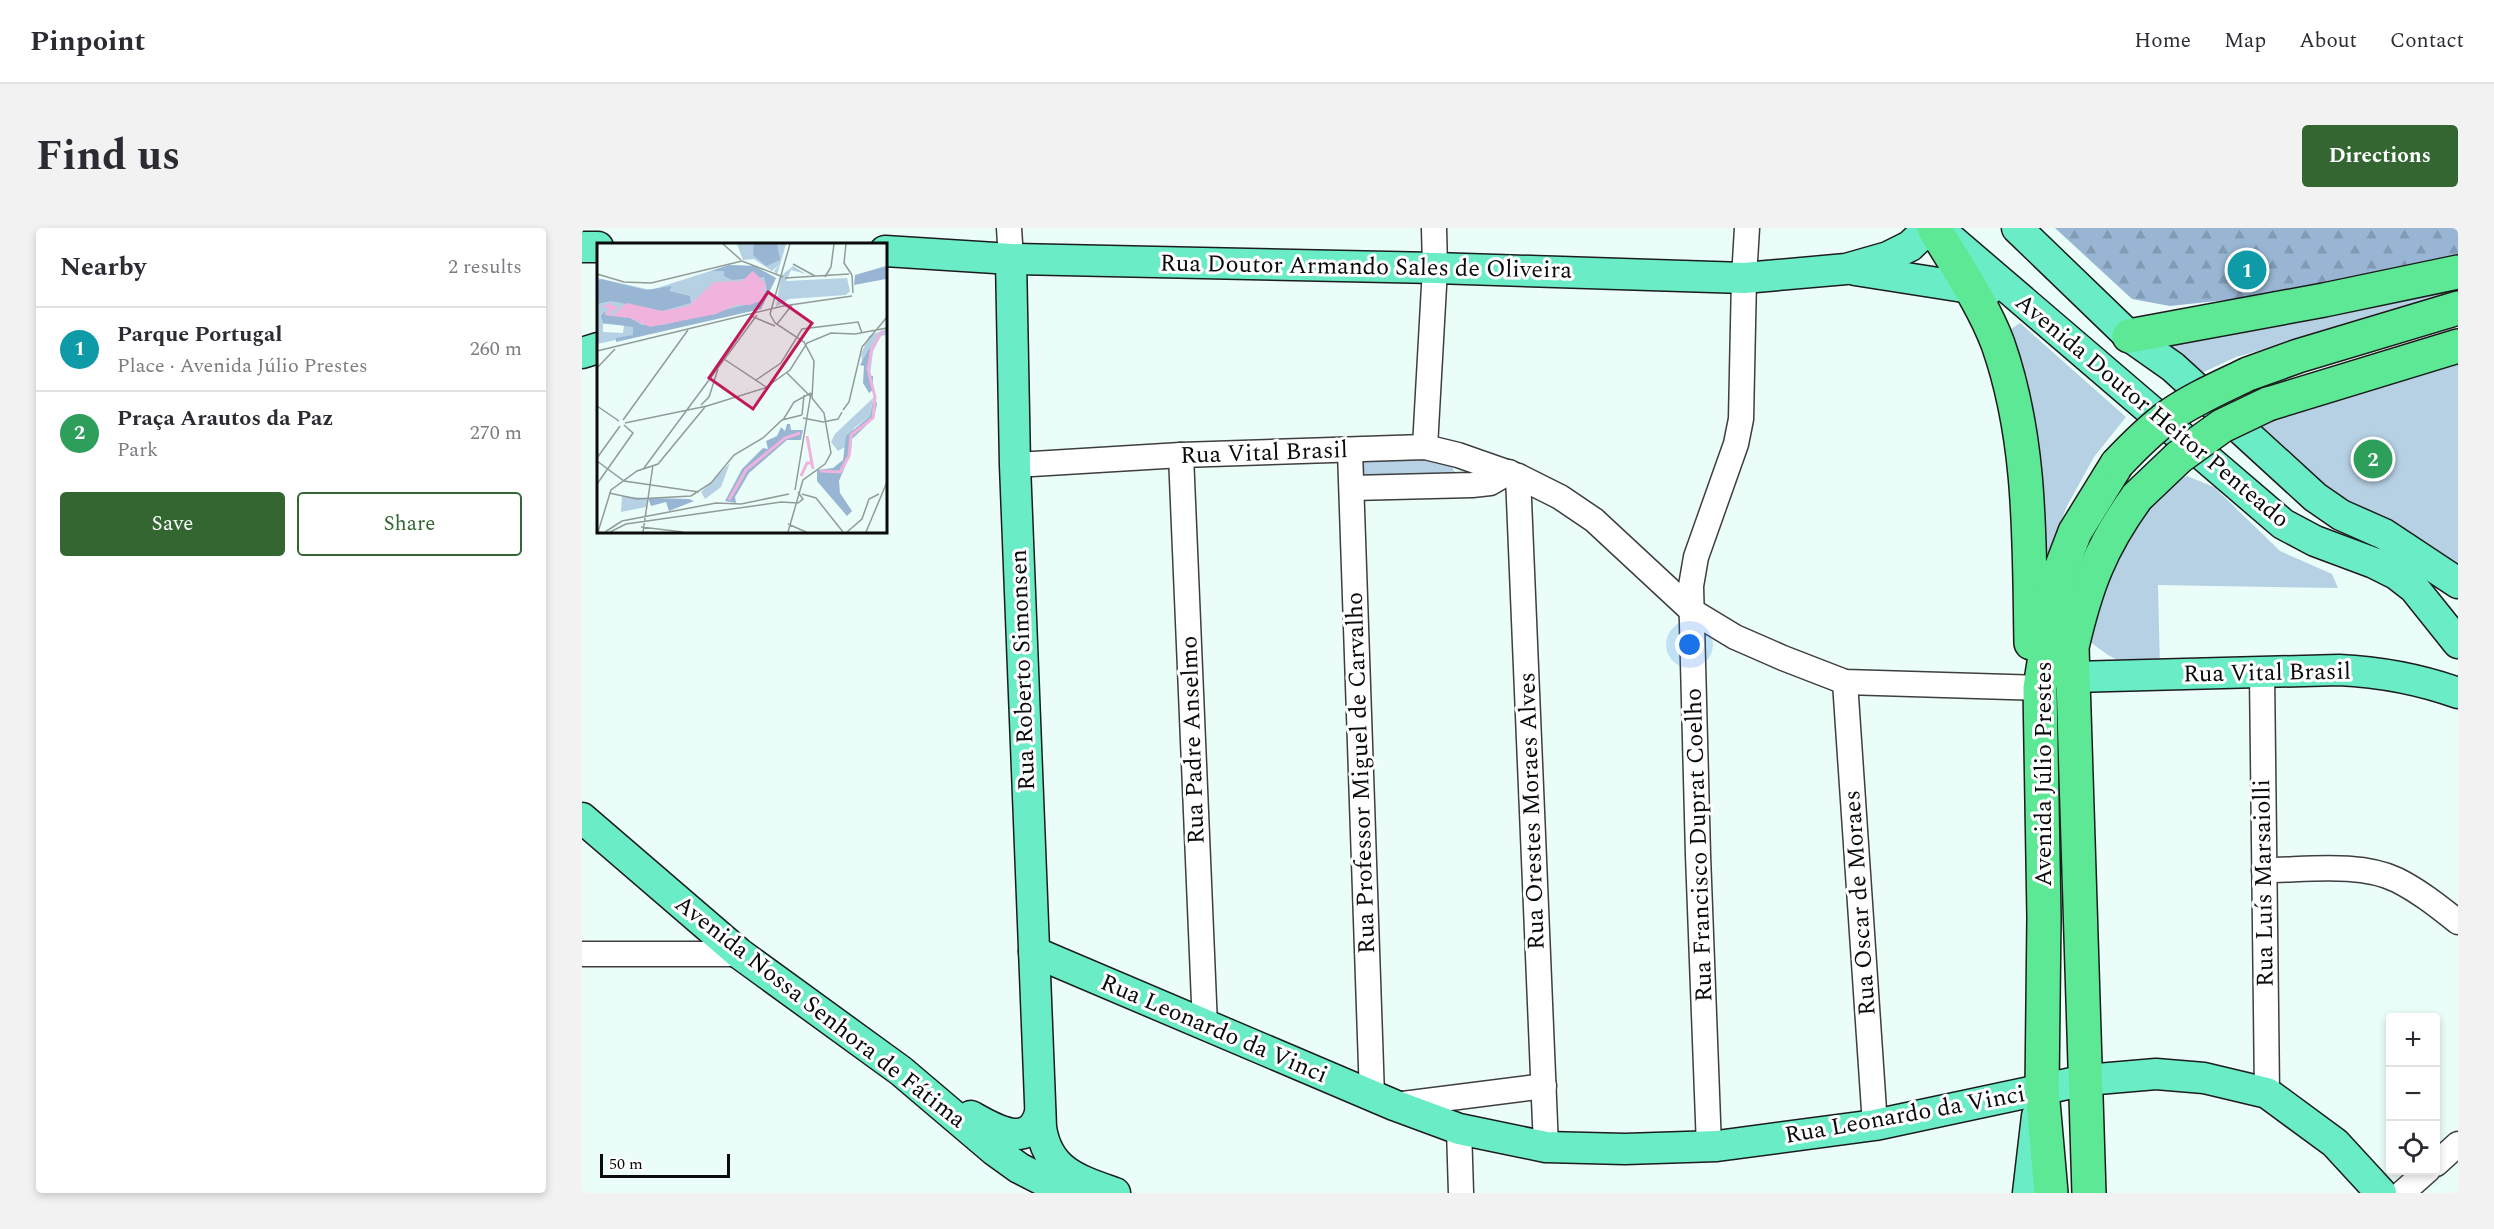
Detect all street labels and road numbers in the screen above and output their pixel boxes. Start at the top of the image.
street label: Rua Doutor Armando Sales de Oliveira [1160,245,1573,289]
street label: Avenida Doutor Heitor Penteado [2007,285,2297,537]
street label: Rua Vital Brasil [1180,432,1348,474]
street label: Rua Roberto Simonsen [1001,549,1045,791]
street label: Rua Professor Miguel de Carvalho [1337,591,1385,955]
street label: Rua Padre Anselmo [1171,635,1215,845]
street label: Rua Vital Brasil [2183,654,2351,692]
street label: Avenida Júlio Prestes [2026,661,2062,887]
street label: Rua Orestes Moraes Alves [1509,671,1555,951]
street label: Rua Francisco Duprat Coelho [1676,687,1722,1003]
street label: Rua Luís Marsaiolli [2244,779,2284,987]
street label: Rua Oscar de Moraes [1834,789,1886,1017]
street label: Avenida Nossa Senhora de Fátima [666,887,974,1138]
street label: Rua Leonardo da Vinci [1095,965,1333,1093]
street label: Rua Leonardo da Vinci [1782,1076,2028,1154]

